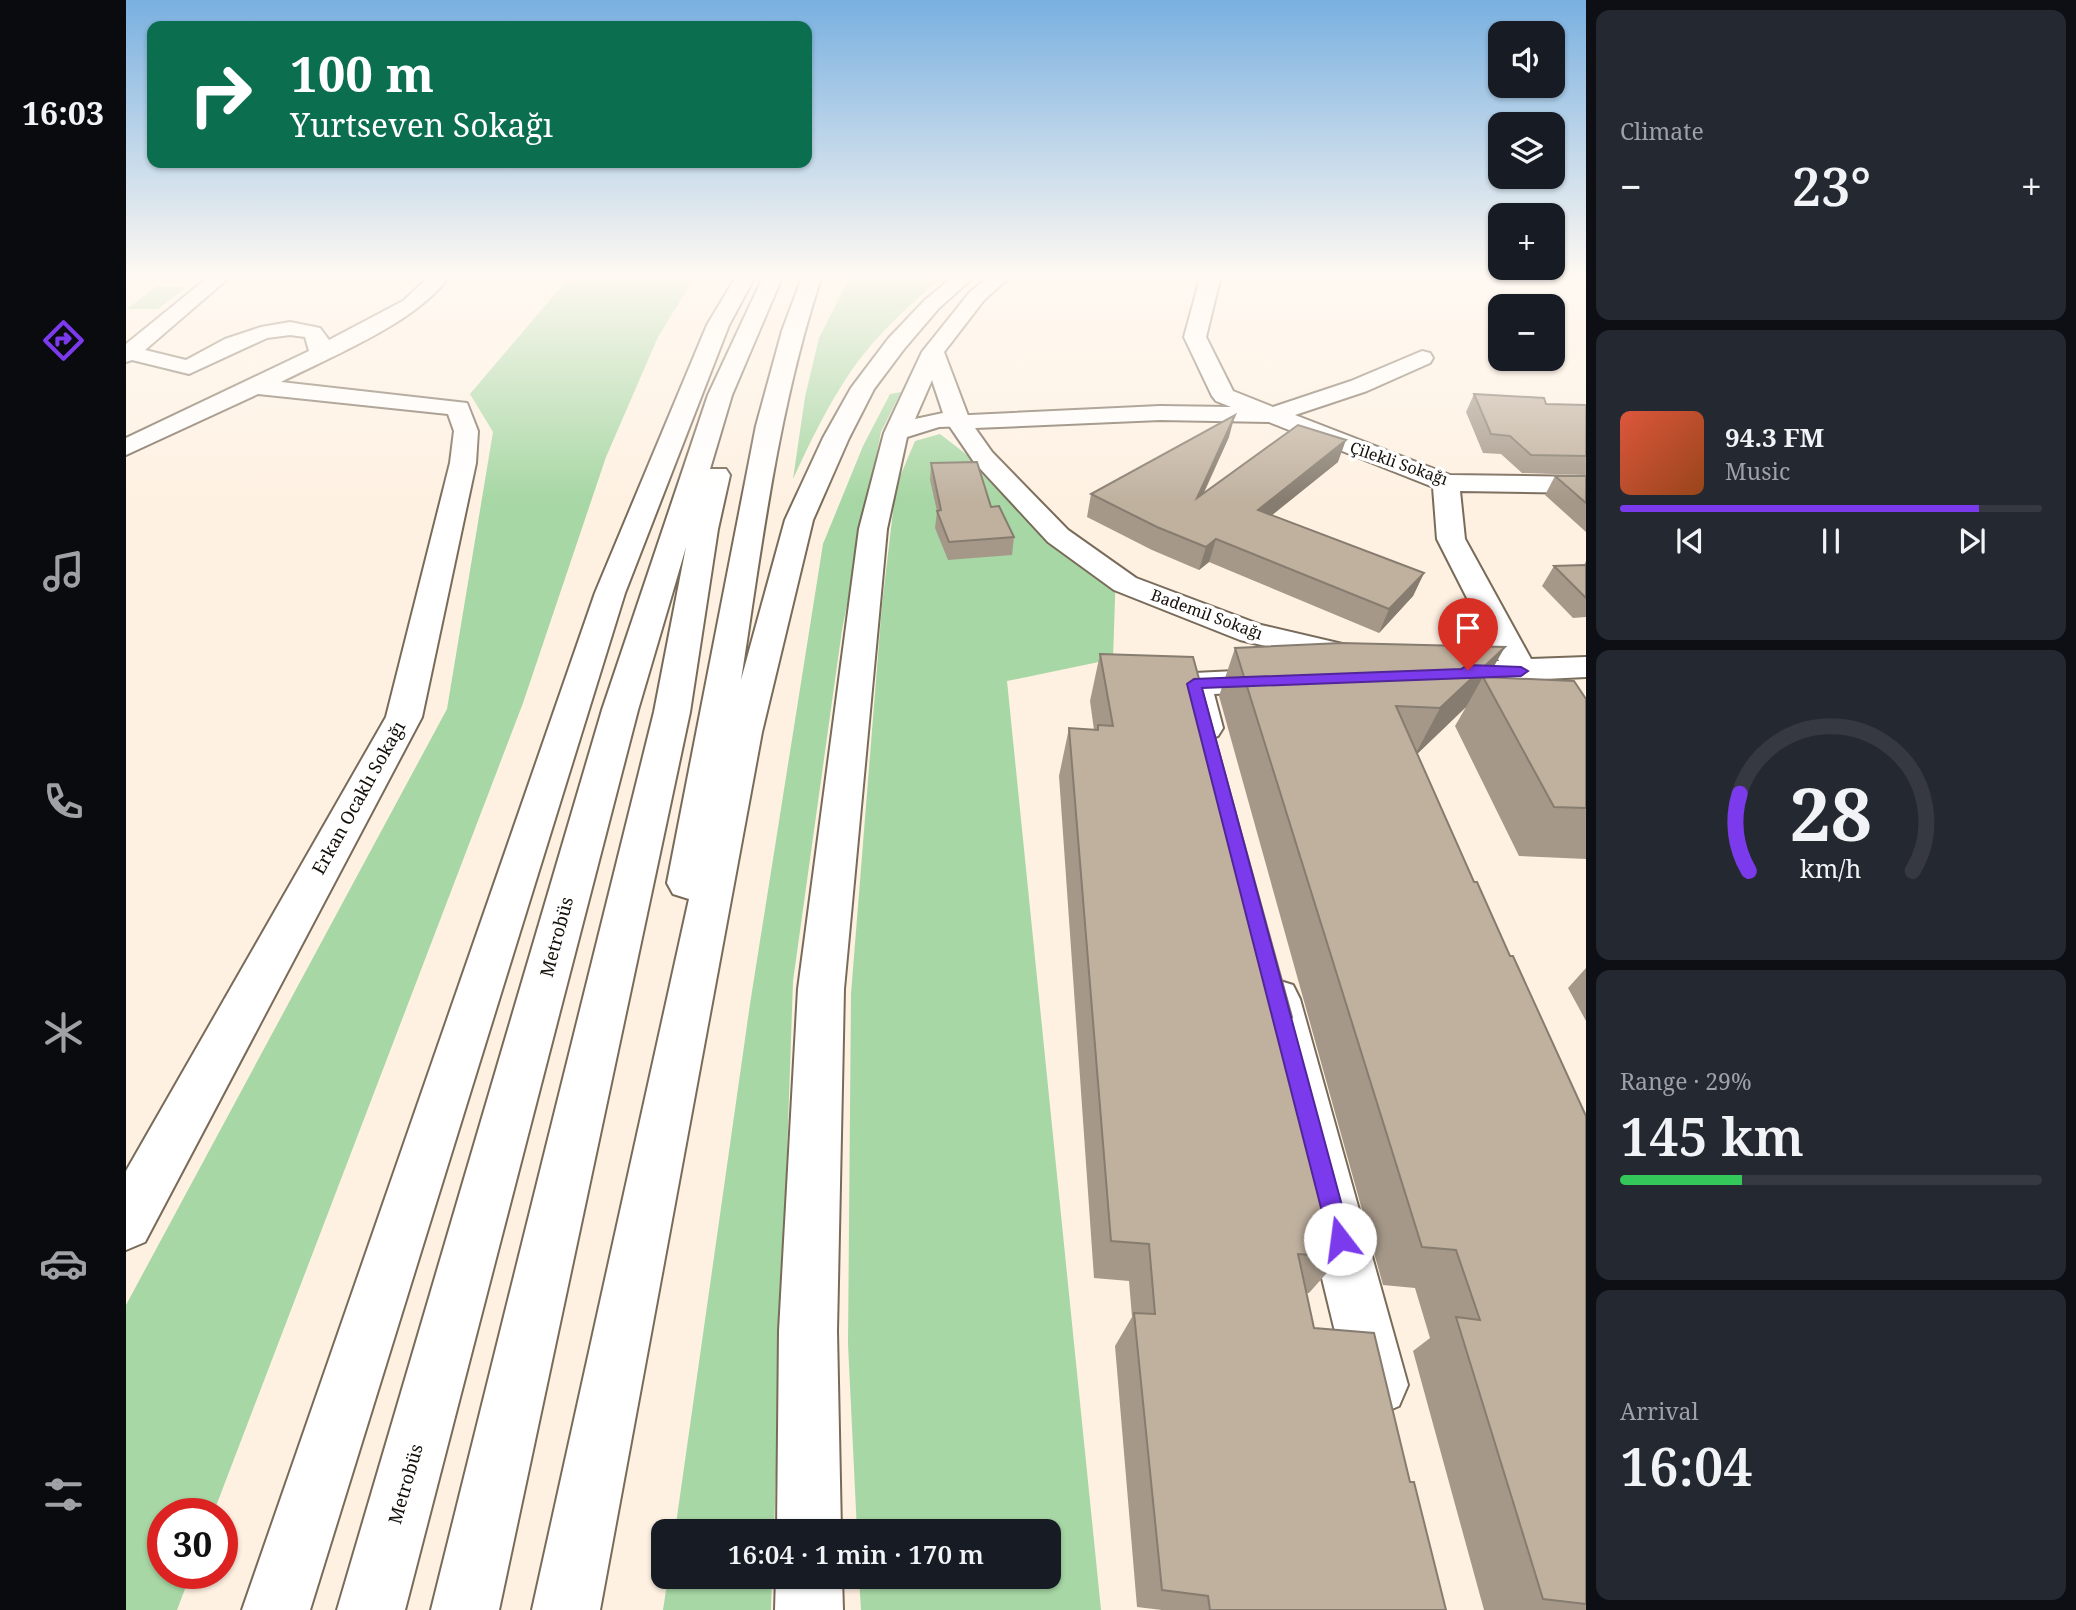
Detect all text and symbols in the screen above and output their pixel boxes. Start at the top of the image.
map controls [1488,21,1565,371]
button: sound [1488,21,1565,98]
text: 100 m [290,40,434,106]
icon: right [175,49,266,140]
text: 16:03 [22,91,104,134]
text: Yurtseven Sokağı [290,103,553,146]
button: layers [1488,112,1565,189]
text: Climate [1620,115,1704,147]
text: 23° [1792,150,1871,221]
text: − [1620,160,1642,212]
text: + [2021,160,2042,212]
button: + [1488,203,1565,280]
button: − [1488,294,1565,371]
icon: directions [39,316,88,365]
text: 94.3 FM [1725,419,1824,455]
street label: Çilekli Sokağı [1347,436,1451,490]
text: Music [1725,455,1790,487]
icon: previous [1671,522,1709,560]
icon: pause [1812,522,1850,560]
icon: next [1953,522,1991,560]
icon: music [39,547,88,596]
street label: Bademil Sokağı [1148,584,1266,644]
pin [1438,598,1498,670]
icon: arrive [1449,609,1487,647]
street label: Erkan Ocaklı Sokağı [306,716,410,878]
text: 28 [1790,763,1872,862]
icon: phone [39,777,88,826]
text: km/h [1800,851,1862,885]
street label: Metrobüs [534,894,578,980]
icon: climate [39,1008,88,1057]
text: Range · 29% [1620,1065,1752,1097]
text: 145 km [1620,1100,1804,1171]
position arrow [1303,1202,1377,1276]
icon: car [39,1239,88,1288]
text: Arrival [1620,1395,1699,1427]
text: 16:04 [1620,1430,1753,1501]
street label: Metrobüs [382,1441,428,1527]
icon: filters [39,1470,88,1519]
speed limit sign: 30 [147,1498,238,1589]
text: 16:04 · 1 min · 170 m [728,1536,984,1572]

